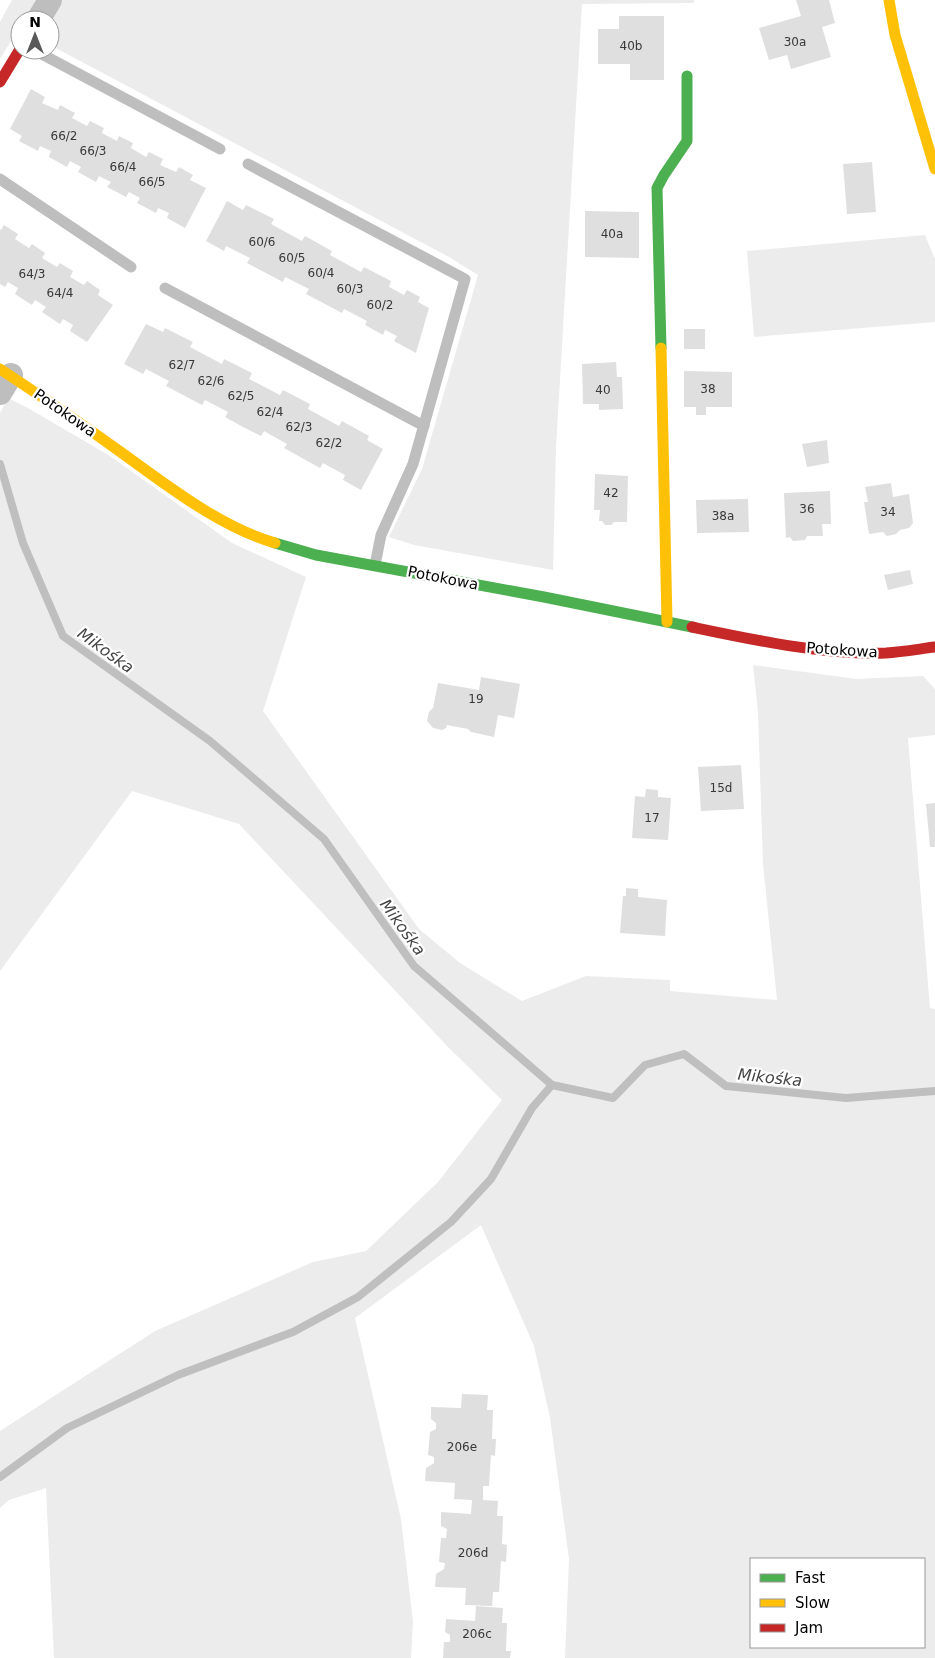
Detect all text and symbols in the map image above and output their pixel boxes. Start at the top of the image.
north arrow [10,10,60,60]
text: N [29,14,41,30]
house number: 30a [784,35,806,49]
house number: 40b [620,39,642,53]
house number: 66/2 [51,129,77,143]
house number: 66/3 [80,144,106,158]
house number: 66/4 [110,160,136,174]
house number: 66/5 [139,175,165,189]
house number: 40a [601,227,623,241]
house number: 60/6 [249,235,275,249]
house number: 60/5 [279,251,305,265]
house number: 60/4 [308,266,334,280]
house number: 64/3 [19,267,45,281]
house number: 60/3 [337,282,363,296]
house number: 64/4 [47,286,73,300]
house number: 60/2 [367,298,393,312]
house number: 62/7 [169,358,195,372]
house number: 62/6 [198,374,224,388]
house number: 38 [700,382,716,396]
house number: 40 [595,383,611,397]
street label: Potokowa [31,385,99,441]
house number: 62/5 [228,389,254,403]
house number: 62/4 [257,405,283,419]
house number: 62/3 [286,420,312,434]
house number: 62/2 [316,436,342,450]
house number: 42 [603,486,619,500]
house number: 36 [799,502,815,516]
house number: 34 [880,505,896,519]
house number: 38a [712,509,734,523]
street label: Potokowa [406,562,480,594]
water label: Mikośka [74,624,137,677]
street label: Potokowa [806,639,878,661]
house number: 19 [468,692,484,706]
house number: 15d [710,781,732,795]
house number: 17 [644,811,660,825]
water label: Mikośka [376,896,429,959]
water label: Mikośka [737,1065,803,1090]
house number: 206e [447,1440,477,1454]
house number: 206d [458,1546,488,1560]
legend [750,1558,925,1648]
text: Fast [795,1569,825,1587]
text: Slow [795,1594,830,1612]
text: Jam [794,1619,823,1637]
house number: 206c [462,1627,492,1641]

